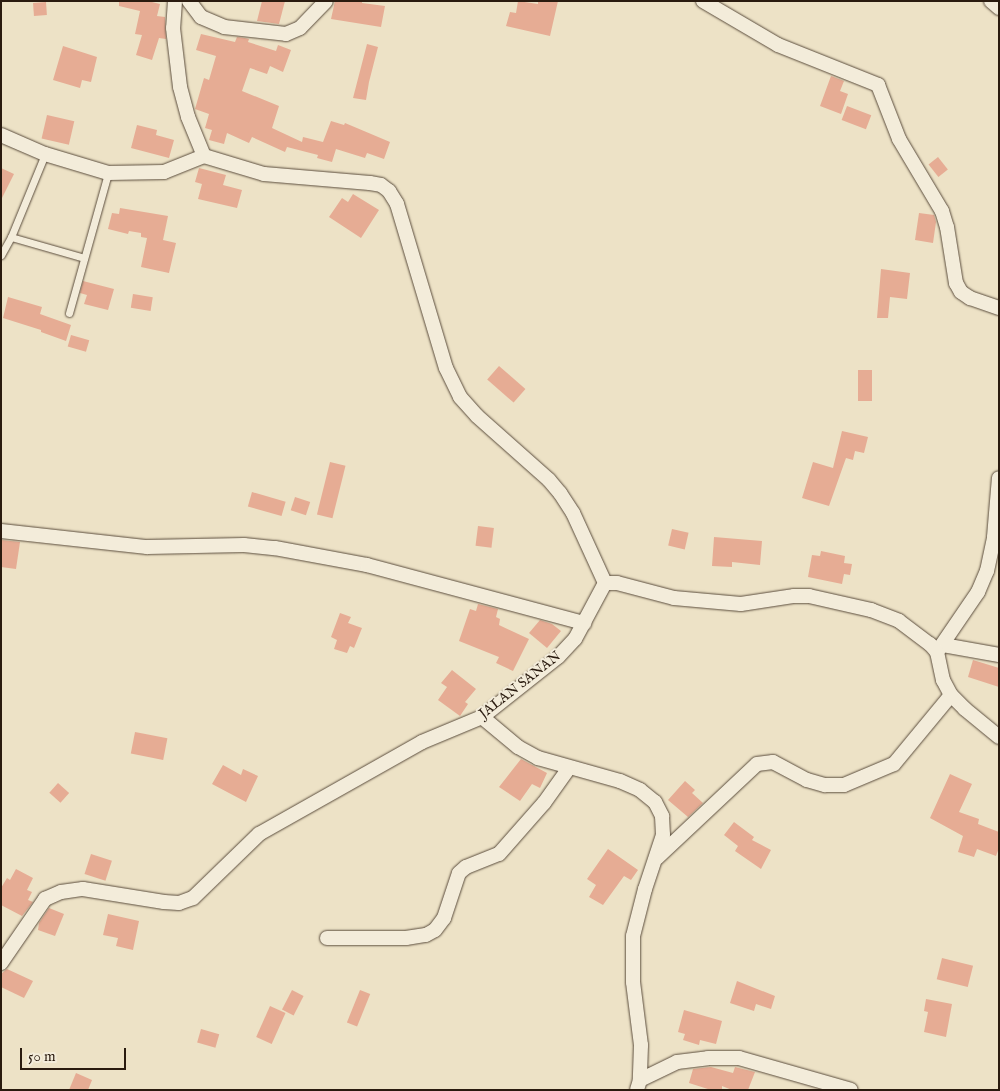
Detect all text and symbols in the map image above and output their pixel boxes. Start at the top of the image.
street label: JALAN SANAN [476,648,564,722]
scale bar [22,1038,129,1070]
text: 50 m [28,1047,56,1066]

